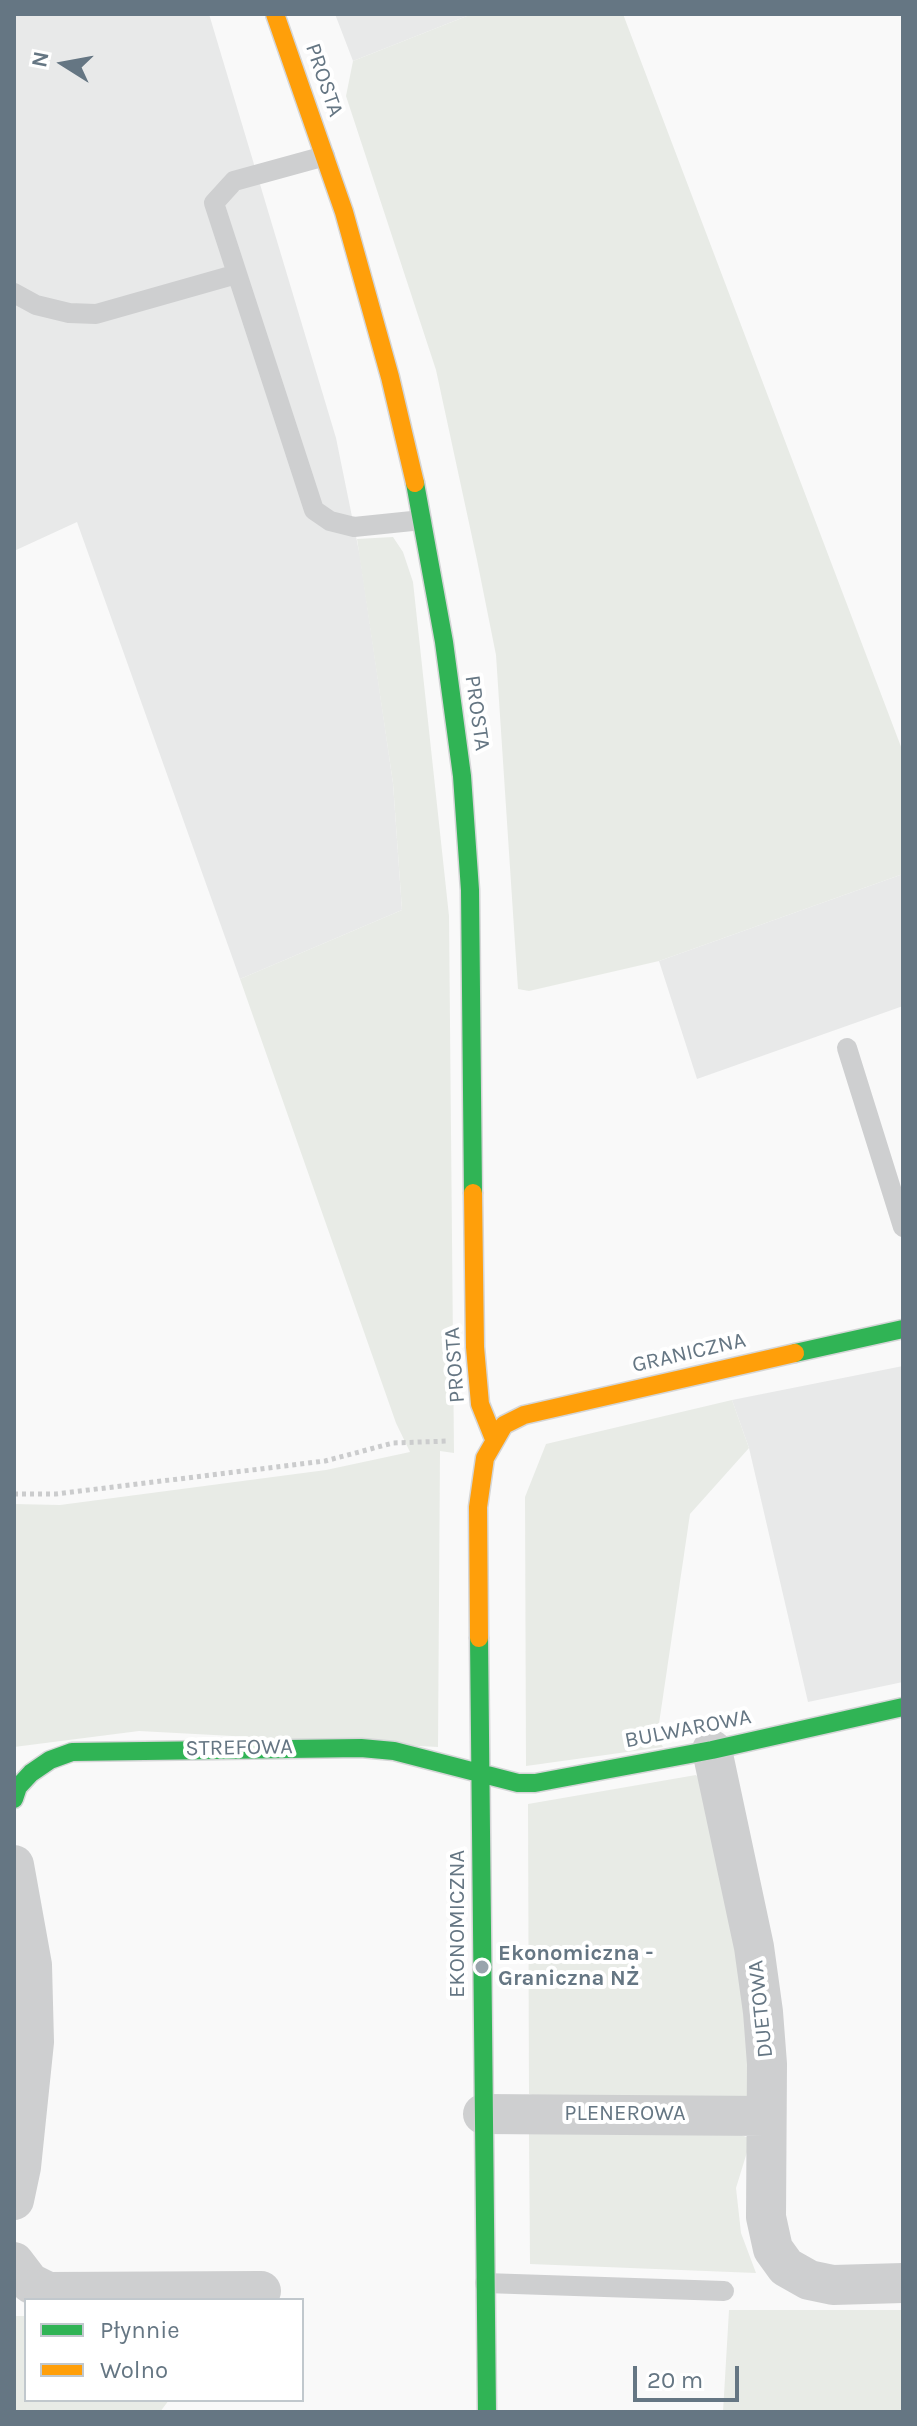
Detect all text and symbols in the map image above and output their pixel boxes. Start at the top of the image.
north arrow [24,24,104,104]
street label: PROSTA [299,40,349,120]
text: N [26,49,55,70]
street label: PROSTA [459,674,495,752]
street label: PROSTA [439,1326,471,1404]
street label: GRANICZNA [630,1327,748,1379]
street label: BULWAROWA [622,1704,754,1754]
street label: STREFOWA [185,1734,293,1762]
street label: EKONOMICZNA [445,1850,471,1998]
place label: Ekonomiczna - Graniczna NŻ [498,1941,654,1992]
marker: Ekonomiczna - Graniczna NŻ [473,1958,491,1976]
street label: DUETOWA [743,1959,779,2059]
street label: PLENEROWA [564,2101,686,2127]
legend [24,2298,304,2402]
text: Płynnie [100,2316,180,2344]
scale bar [637,2350,743,2400]
text: Wolno [100,2356,168,2384]
text: 20 m [647,2366,703,2394]

